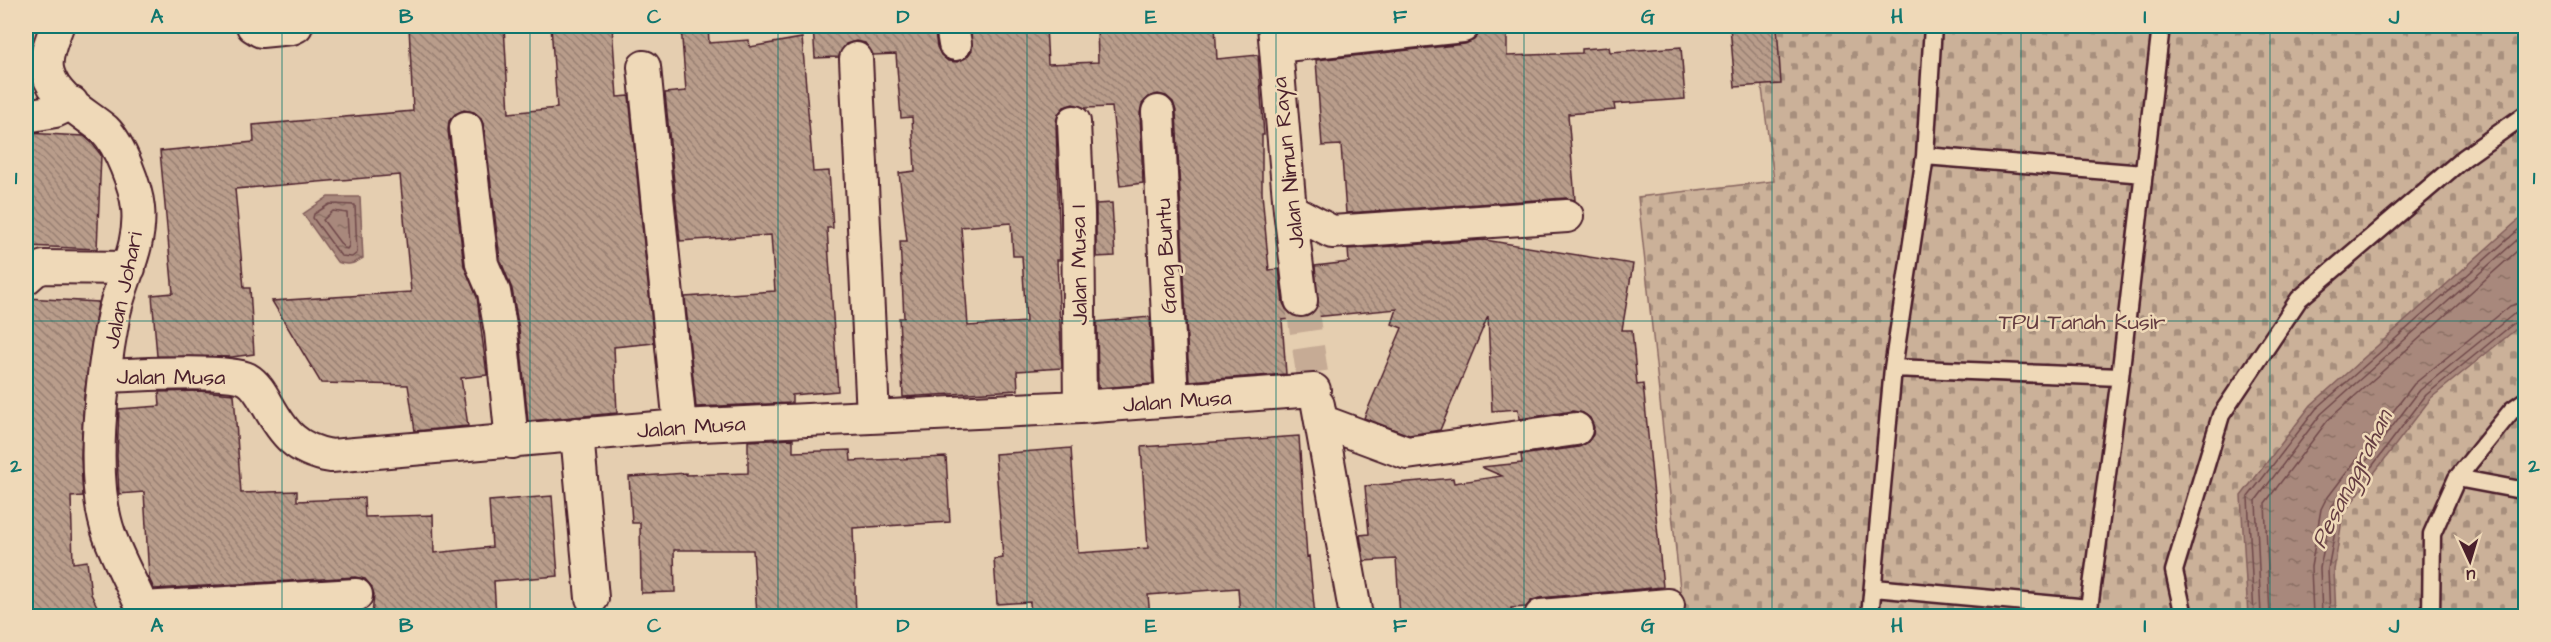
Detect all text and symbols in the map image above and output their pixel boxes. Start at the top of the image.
text: A [151,3,164,31]
text: B [399,3,414,31]
text: C [647,3,662,31]
text: D [897,3,910,31]
text: E [1145,3,1157,31]
text: F [1393,3,1408,31]
text: G [1641,3,1655,31]
text: H [1891,3,1903,31]
text: I [2143,3,2147,31]
text: J [2388,3,2400,31]
street label: Jalan Nimun Raya [1264,75,1314,250]
text: 1 [15,164,18,192]
text: 1 [2533,164,2536,192]
street label: Gang Buntu [1148,197,1186,314]
street label: Jalan Musa I [1063,204,1096,326]
street label: Jalan Johari [96,229,151,352]
park label: TPU Tanah Kusir [1999,307,2165,338]
street label: Jalan Musa [117,362,225,393]
street label: Jalan Musa [1122,382,1233,421]
water label: Pesanggrahan [2303,403,2403,555]
street label: Jalan Musa [636,408,747,447]
text: 2 [9,452,22,480]
text: 2 [2527,452,2540,480]
north arrow [2440,531,2500,591]
text: U [2466,564,2476,586]
text: A [151,612,164,640]
text: B [399,612,414,640]
text: C [647,612,662,640]
text: D [897,612,910,640]
text: E [1145,612,1157,640]
text: F [1393,612,1408,640]
text: G [1641,612,1655,640]
text: H [1891,612,1903,640]
text: I [2143,612,2147,640]
text: J [2388,612,2400,640]

